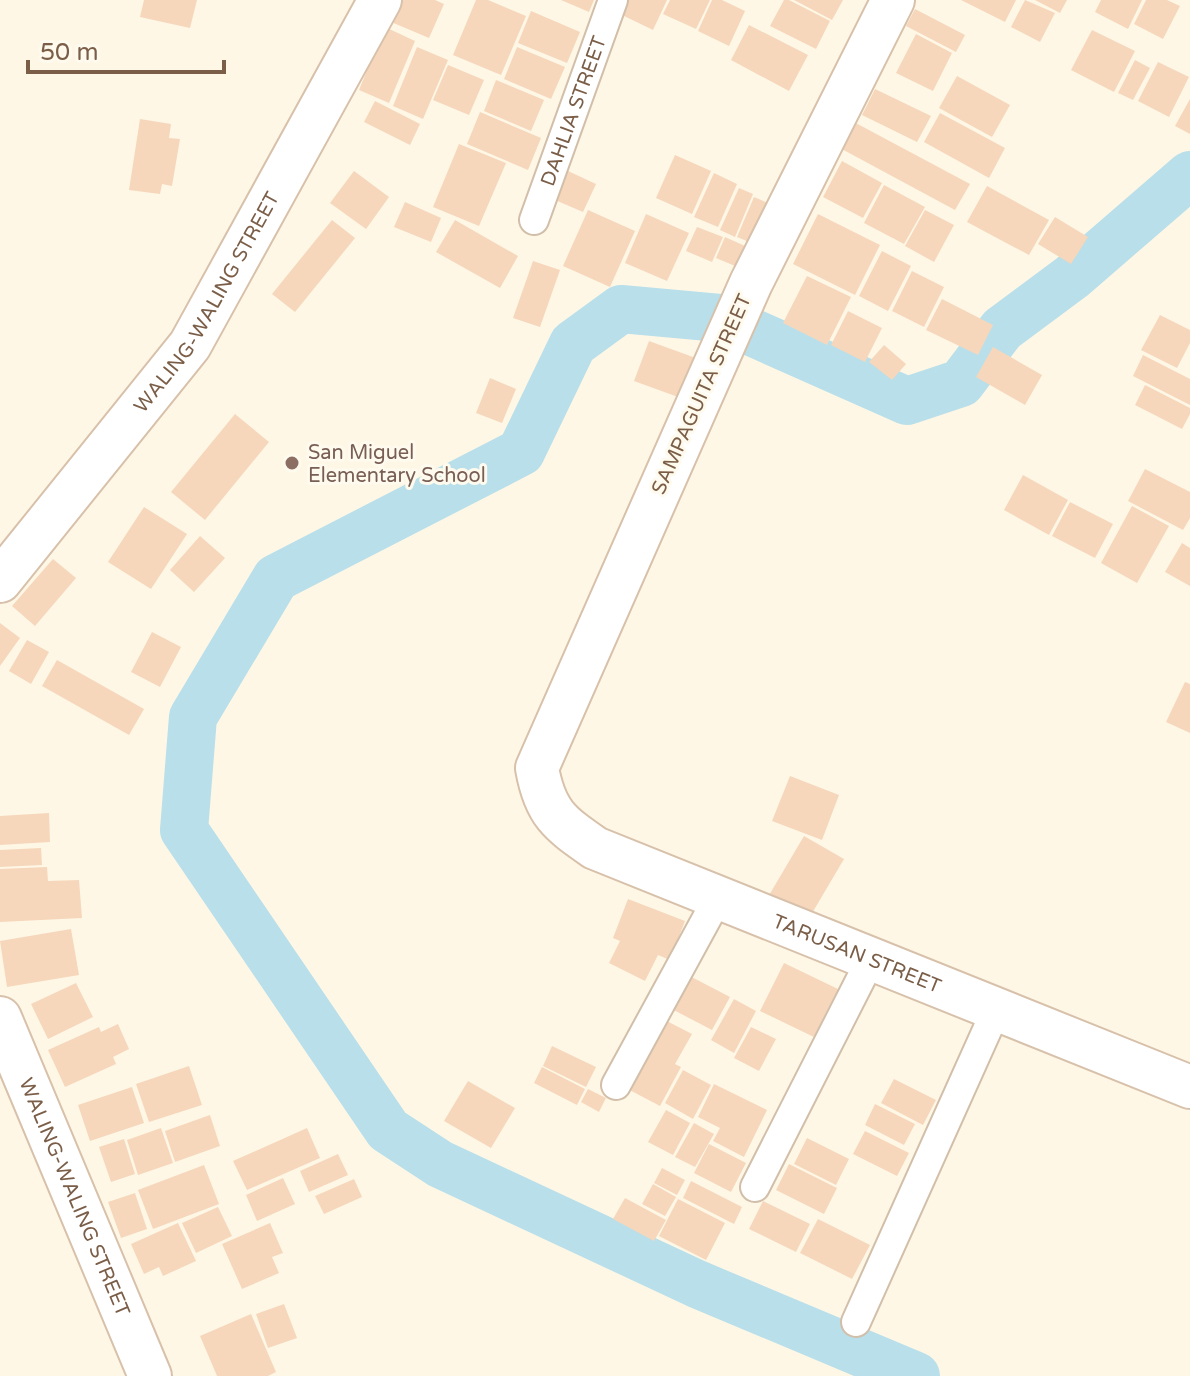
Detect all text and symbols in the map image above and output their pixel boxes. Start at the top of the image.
scale bar [28,24,224,74]
street label: DAHLIA STREET [536,33,612,190]
text: 50 m [40,38,98,67]
street label: WALING-WALING STREET [129,188,285,418]
street label: SAMPAGUITA STREET [647,291,757,498]
place label: San Miguel Elementary School [308,441,486,488]
marker: San Miguel Elementary School [283,454,301,472]
street label: TARUSAN STREET [769,910,944,999]
street label: WALING-WALING STREET [13,1074,135,1320]

